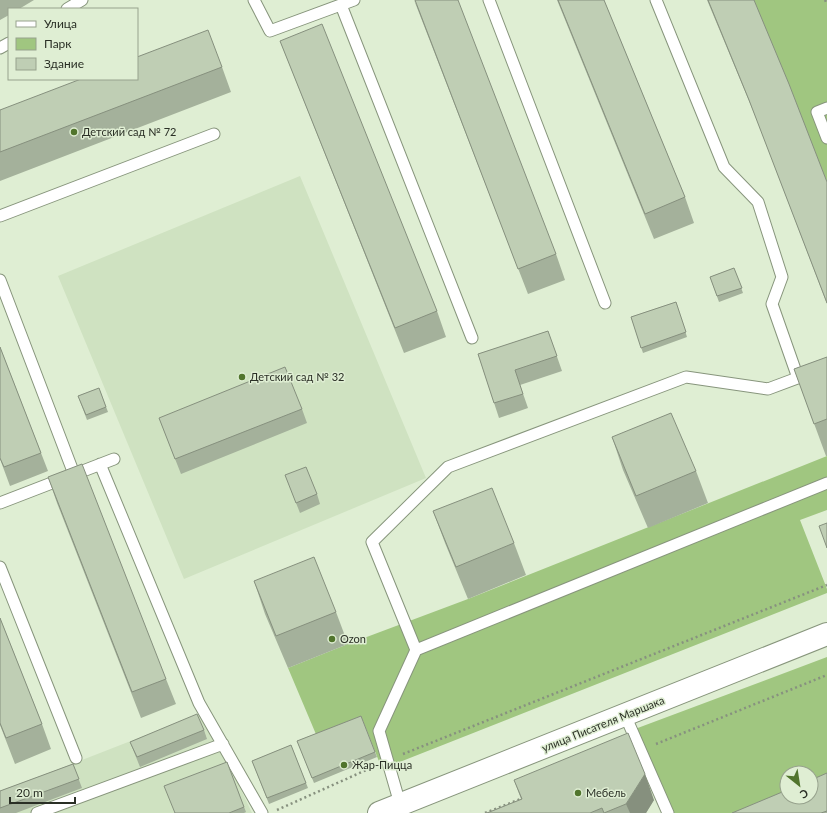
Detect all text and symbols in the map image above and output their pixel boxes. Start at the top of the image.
legend [8,8,138,80]
text: Улица [44,16,77,31]
text: Парк [44,36,72,51]
text: Здание [44,56,84,71]
place label: Детский сад № 72 [82,125,176,138]
marker: Детский сад № 72 [69,127,79,137]
place label: Детский сад № 32 [250,370,344,383]
marker: Детский сад № 32 [237,372,247,382]
place label: Ozon [340,632,366,645]
marker: Ozon [327,634,337,644]
street label: улица Писателя Маршака [540,693,666,754]
place label: Жар-Пицца [352,758,412,771]
marker: Жар-Пицца [339,760,349,770]
north arrow [779,765,819,805]
scale bar [10,779,75,805]
text: 20 m [16,785,43,800]
place label: Мебель [586,786,626,799]
text: С [797,787,811,802]
marker: Мебель [573,788,583,798]

